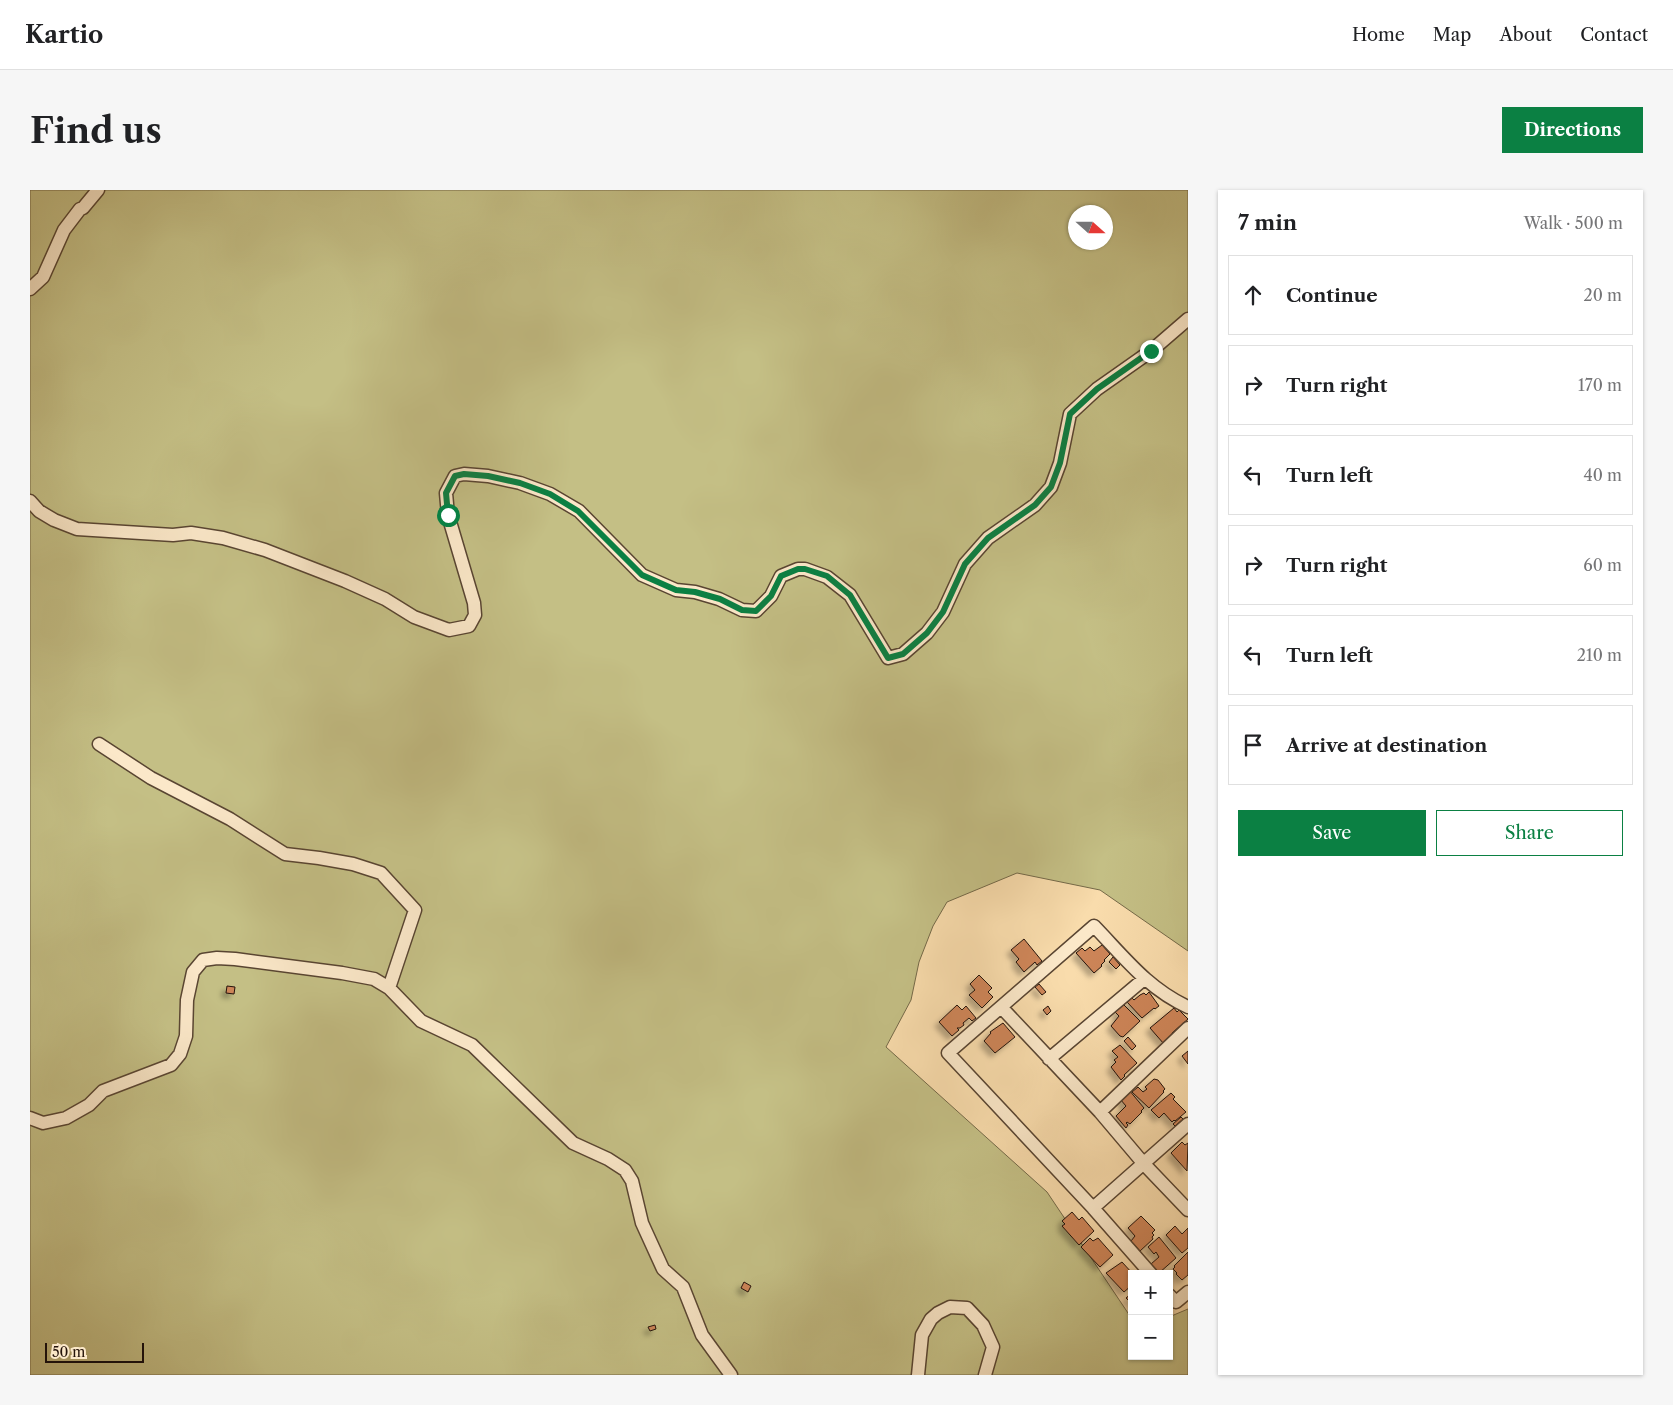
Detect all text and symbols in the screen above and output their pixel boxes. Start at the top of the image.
text: Kartio [25,20,103,49]
text: Home [1352,24,1405,46]
text: Map [1433,24,1471,46]
text: About [1499,24,1552,46]
text: Contact [1580,24,1648,46]
button: Directions [1502,107,1643,153]
text: Find us [30,109,162,152]
north arrow [1068,205,1113,250]
text: 7 min [1238,210,1297,235]
text: Walk · 500 m [1524,213,1623,233]
icon: ahead [1239,281,1267,309]
text: Continue [1286,284,1378,307]
text: 20 m [1583,285,1622,305]
route end [1140,340,1163,363]
icon: right [1239,371,1267,399]
text: Turn right [1286,374,1387,397]
text: 170 m [1578,375,1622,395]
icon: left [1239,461,1267,489]
text: Turn left [1286,464,1373,487]
text: 40 m [1583,465,1622,485]
route start [437,504,460,527]
icon: right [1239,551,1267,579]
text: Turn right [1286,554,1387,577]
text: 60 m [1583,555,1622,575]
icon: left [1239,641,1267,669]
text: Turn left [1286,644,1373,667]
text: 210 m [1577,645,1622,665]
icon: arrive [1239,731,1267,759]
text: Arrive at destination [1286,734,1487,757]
button: Save [1238,810,1426,856]
button: Share [1436,810,1623,856]
map controls [1128,1270,1173,1360]
button: + [1128,1270,1173,1315]
button: − [1128,1315,1173,1360]
scale bar [45,1340,144,1363]
text: 50 m [52,1343,85,1361]

